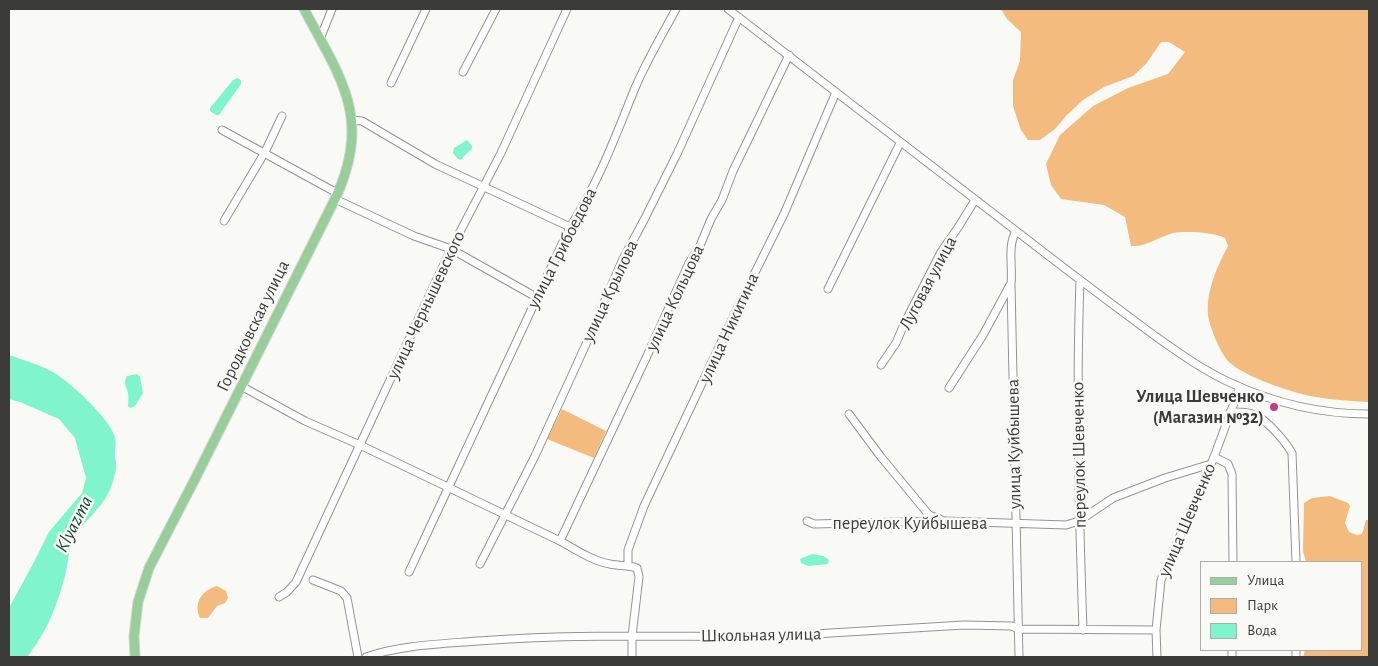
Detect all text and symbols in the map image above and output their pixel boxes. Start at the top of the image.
street label: улица Грибоедова [522,184,602,312]
street label: улица Чернышевского [382,227,470,383]
street label: Луговая улица [894,233,962,333]
street label: улица Крылова [577,237,643,345]
street label: улица Кольцова [641,241,709,355]
street label: Городковская улица [212,257,294,395]
street label: улица Никитина [694,269,764,387]
street label: улица Куйбышева [1002,379,1026,509]
street label: переулок Шевченко [1067,382,1091,528]
place label: Улица Шевченко (Магазин №32) [1136,386,1264,428]
marker: Улица Шевченко (Магазин №32) [1268,401,1280,413]
street label: улица Шевченко [1153,460,1221,580]
water label: Klyazma [50,492,98,556]
street label: переулок Куйбышева [833,513,987,535]
legend [1200,561,1363,651]
text: Улица [1247,573,1284,588]
text: Парк [1247,598,1278,613]
street label: Школьная улица [700,623,822,647]
text: Вода [1247,623,1277,638]

